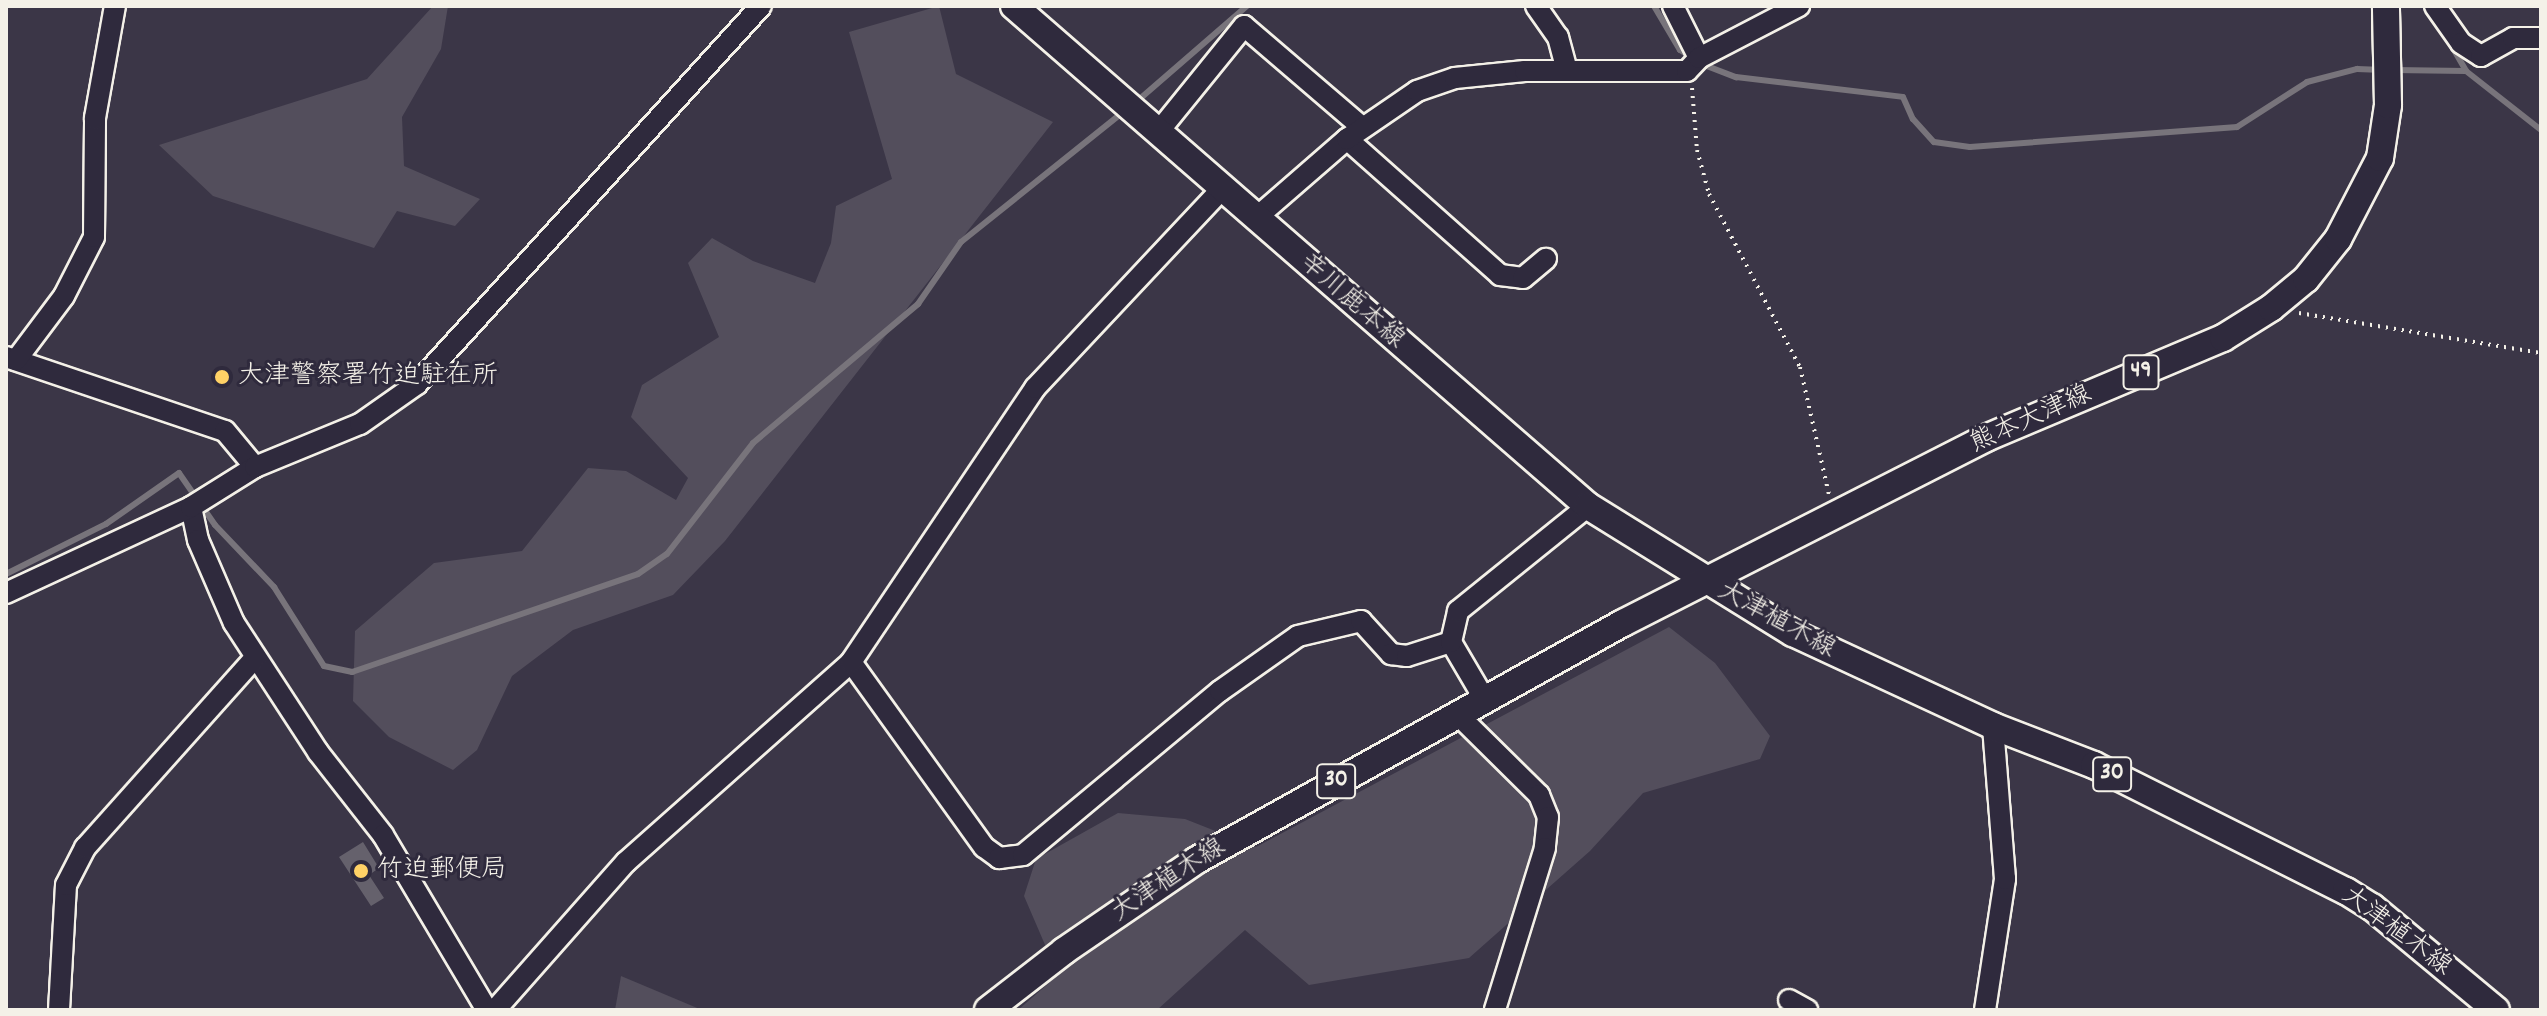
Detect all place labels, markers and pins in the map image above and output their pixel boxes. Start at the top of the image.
place label: 大津警察署竹迫駐在所 [238,361,498,393]
marker: 大津警察署竹迫駐在所 [213,368,231,386]
place label: 竹迫郵便局 [377,855,507,887]
marker: 竹迫郵便局 [352,862,370,880]

